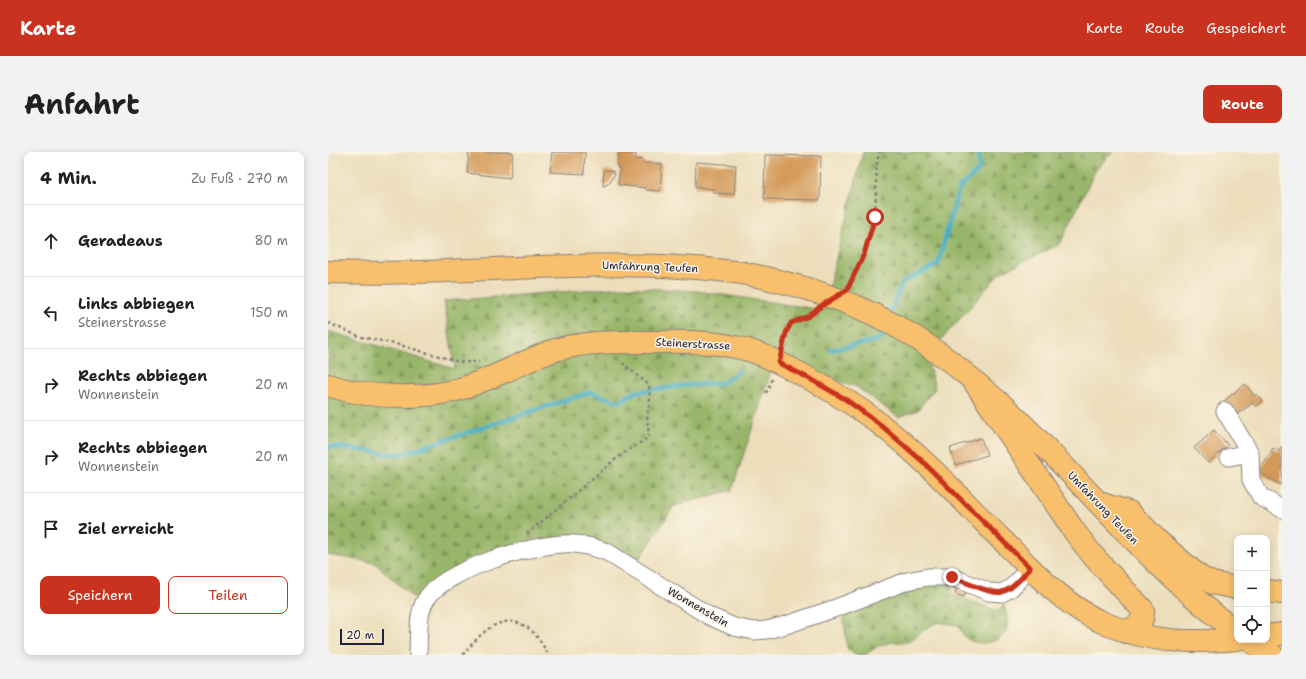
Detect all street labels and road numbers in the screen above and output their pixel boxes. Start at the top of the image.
street label: Umfahrung Teufen [602,258,699,276]
street label: Steinerstrasse [655,335,731,353]
street label: Umfahrung Teufen [1064,468,1142,548]
street label: Wonnenstein [665,583,732,631]

